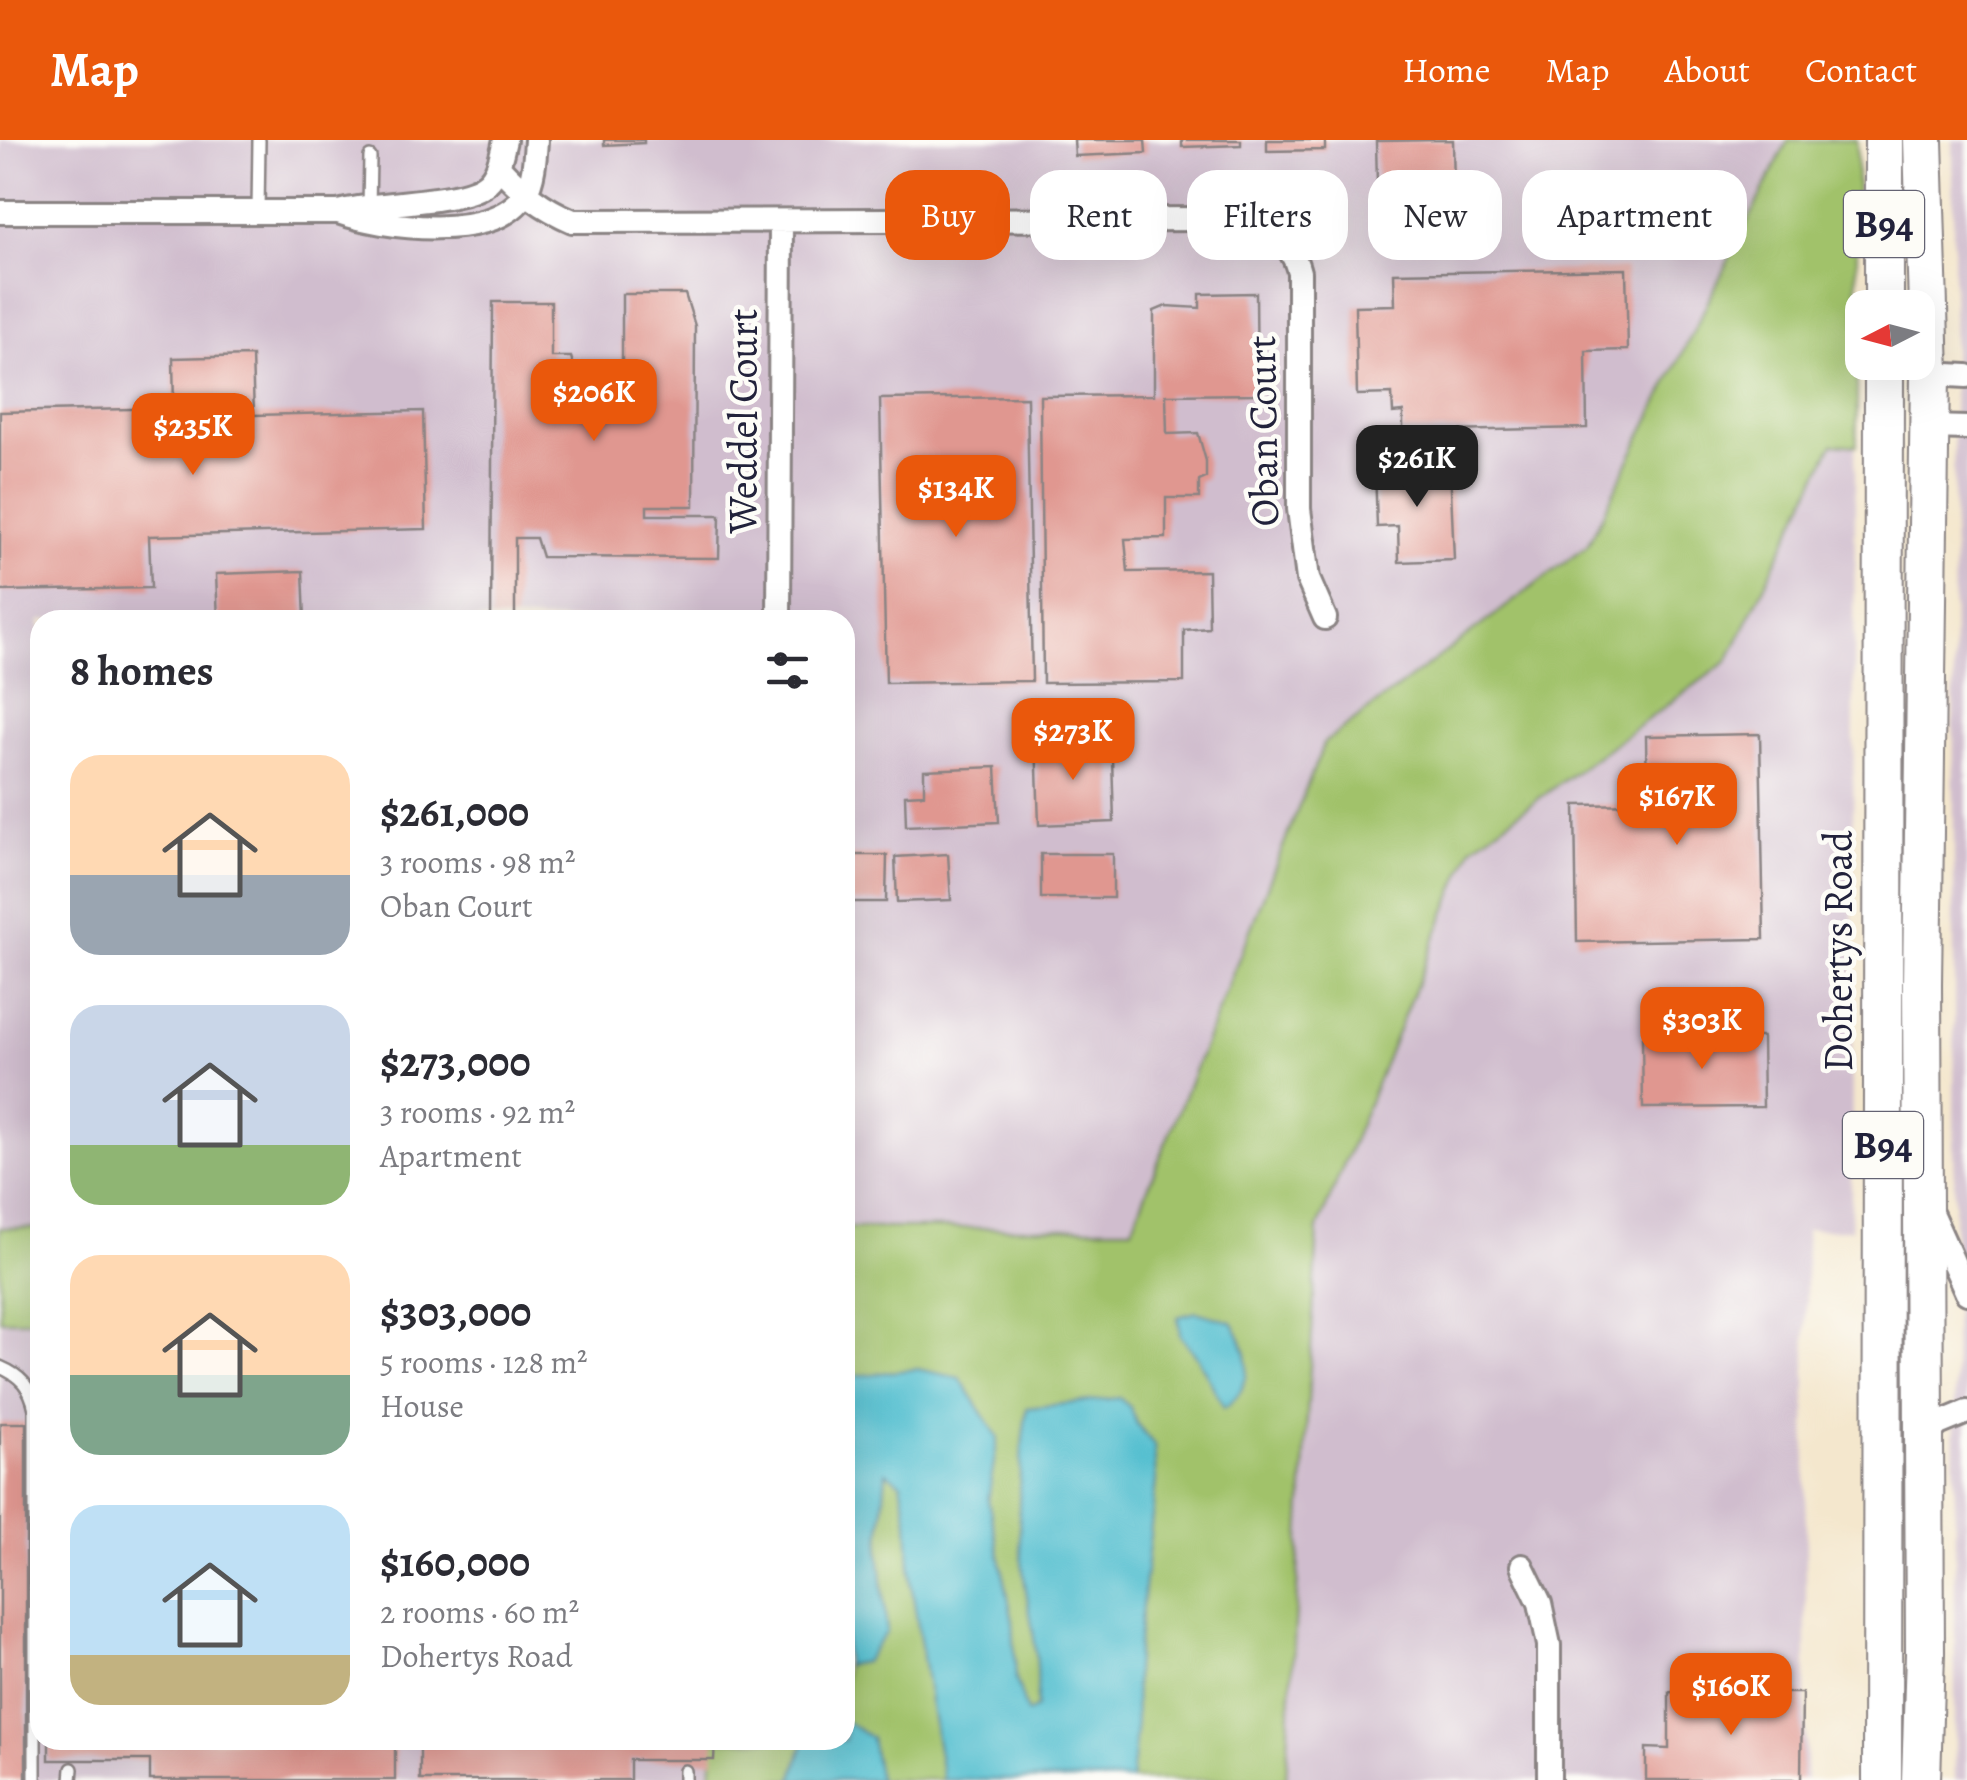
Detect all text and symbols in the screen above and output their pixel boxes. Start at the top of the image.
text: Map [50,37,139,103]
text: Home [1402,46,1490,94]
text: Map [1545,46,1609,94]
text: About [1664,46,1750,94]
text: Contact [1805,46,1917,94]
chip: Buy [885,170,1010,260]
chip: Rent [1030,170,1167,260]
chip: Filters [1187,170,1348,260]
chip: New [1368,170,1502,260]
chip: Apartment [1522,170,1747,260]
road number: B94 [1844,191,1924,257]
north arrow [1845,290,1935,380]
map controls [1845,290,1935,380]
street label: Weddel Court [716,308,771,535]
street label: Oban Court [1234,335,1292,527]
pin: $206K [524,359,664,444]
text: $206K [553,369,635,413]
pin: $235K [123,393,263,478]
text: $235K [154,403,232,447]
pin: $261K [1347,425,1487,510]
text: $261K [1378,435,1456,479]
pin: $134K [886,455,1026,540]
text: $134K [918,465,994,509]
text: 8 homes [70,642,214,699]
icon: filters [760,643,815,698]
pin: $273K [1003,698,1143,783]
text: $273K [1034,708,1112,752]
pin: $167K [1607,763,1747,848]
text: $167K [1639,773,1715,817]
text: $261,000 [380,783,529,840]
icon: home [150,795,270,915]
street label: Dohertys Road [1811,830,1866,1071]
text: 3 rooms · 98 m² [380,840,576,884]
text: Oban Court [380,884,533,928]
pin: $303K [1632,987,1772,1072]
text: $303K [1662,997,1742,1041]
text: $273,000 [380,1033,531,1090]
icon: home [150,1045,270,1165]
text: 3 rooms · 92 m² [380,1090,575,1134]
road number: B94 [1843,1112,1923,1178]
text: Apartment [380,1134,522,1178]
text: $303,000 [380,1283,532,1340]
icon: home [150,1295,270,1415]
text: 5 rooms · 128 m² [380,1340,588,1384]
text: House [380,1384,464,1428]
text: $160,000 [380,1533,530,1590]
icon: home [150,1545,270,1665]
text: 2 rooms · 60 m² [380,1590,579,1634]
text: Dohertys Road [380,1634,573,1678]
pin: $160K [1661,1653,1801,1738]
text: $160K [1692,1663,1770,1707]

